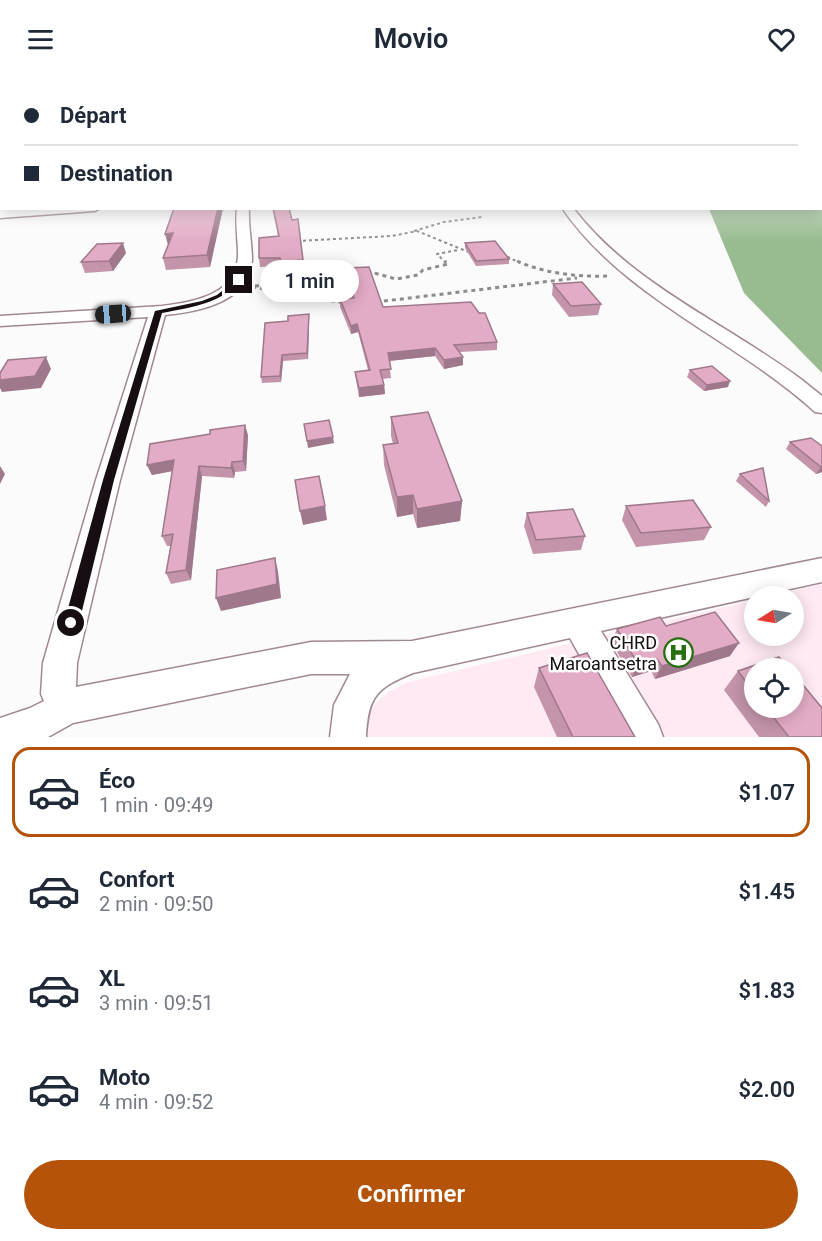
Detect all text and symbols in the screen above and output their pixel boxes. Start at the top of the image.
icon: menu [24,23,57,56]
text: Movio [374,23,448,55]
icon: heart [765,23,798,56]
text: Départ [60,103,126,128]
text: Destination [60,161,173,186]
callout: 1 min [260,259,359,301]
route end [225,266,252,293]
text: 1 min [284,269,335,293]
car [94,304,132,324]
north arrow [744,586,804,646]
map controls [744,586,804,718]
route start [57,609,84,636]
place label: CHRD Maroantsetra [549,632,657,674]
hospital icon: CHRD Maroantsetra [662,636,694,668]
button: locate [744,658,804,718]
icon: car [27,765,81,819]
text: Éco [99,768,135,793]
text: $1.07 [738,780,795,805]
text: 1 min · 09:49 [99,793,214,817]
icon: car [27,864,81,918]
text: Confort [99,867,174,892]
text: $1.45 [738,879,795,904]
text: 2 min · 09:50 [99,892,214,916]
icon: car [27,963,81,1017]
text: XL [99,966,125,991]
text: $1.83 [738,978,795,1003]
text: 3 min · 09:51 [99,991,214,1015]
icon: car [27,1062,81,1116]
text: Moto [99,1065,150,1090]
text: $2.00 [738,1077,795,1102]
text: 4 min · 09:52 [99,1090,214,1114]
button: Confirmer [24,1160,798,1229]

